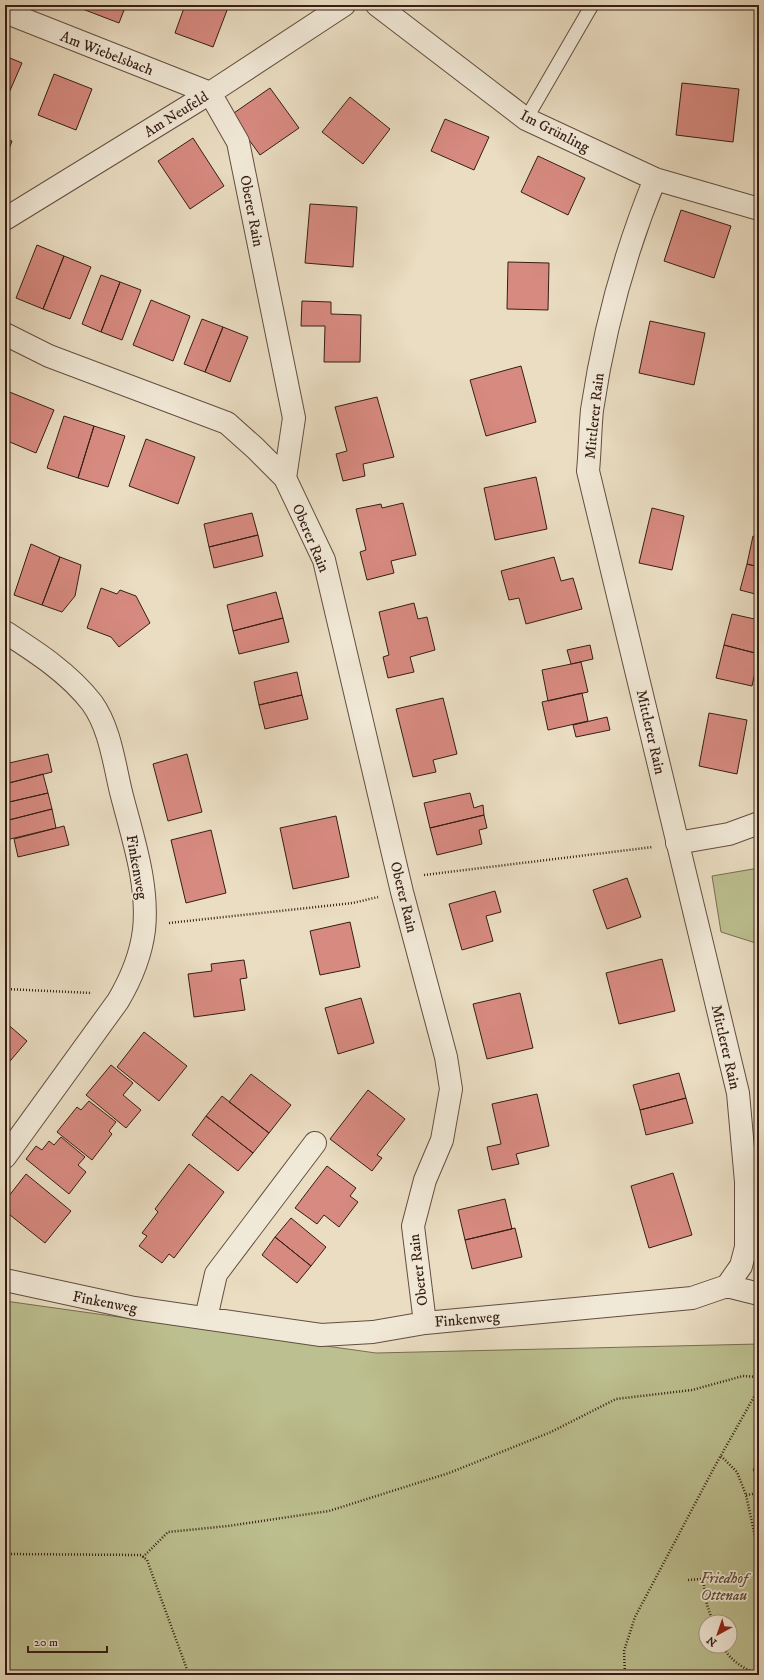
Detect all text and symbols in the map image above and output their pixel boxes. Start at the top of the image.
street label: Am Wiebelsbach [58,27,156,80]
street label: Am Neufeld [141,87,212,142]
street label: Im Grünling [517,106,593,157]
street label: Oberer Rain [235,174,268,249]
street label: Mittlerer Rain [581,372,608,460]
street label: Oberer Rain [288,501,334,575]
street label: Mittlerer Rain [632,688,670,777]
street label: Finkenweg [121,833,152,902]
street label: Oberer Rain [386,860,422,935]
street label: Mittlerer Rain [707,1003,745,1092]
street label: Oberer Rain [405,1233,432,1307]
street label: Finkenweg [71,1287,139,1318]
street label: Finkenweg [434,1307,501,1332]
park label: Friedhof Ottenau [700,1569,752,1605]
north arrow [698,1614,738,1654]
scale bar [28,1628,107,1654]
text: N [704,1633,720,1649]
text: 20 m [34,1635,58,1650]

